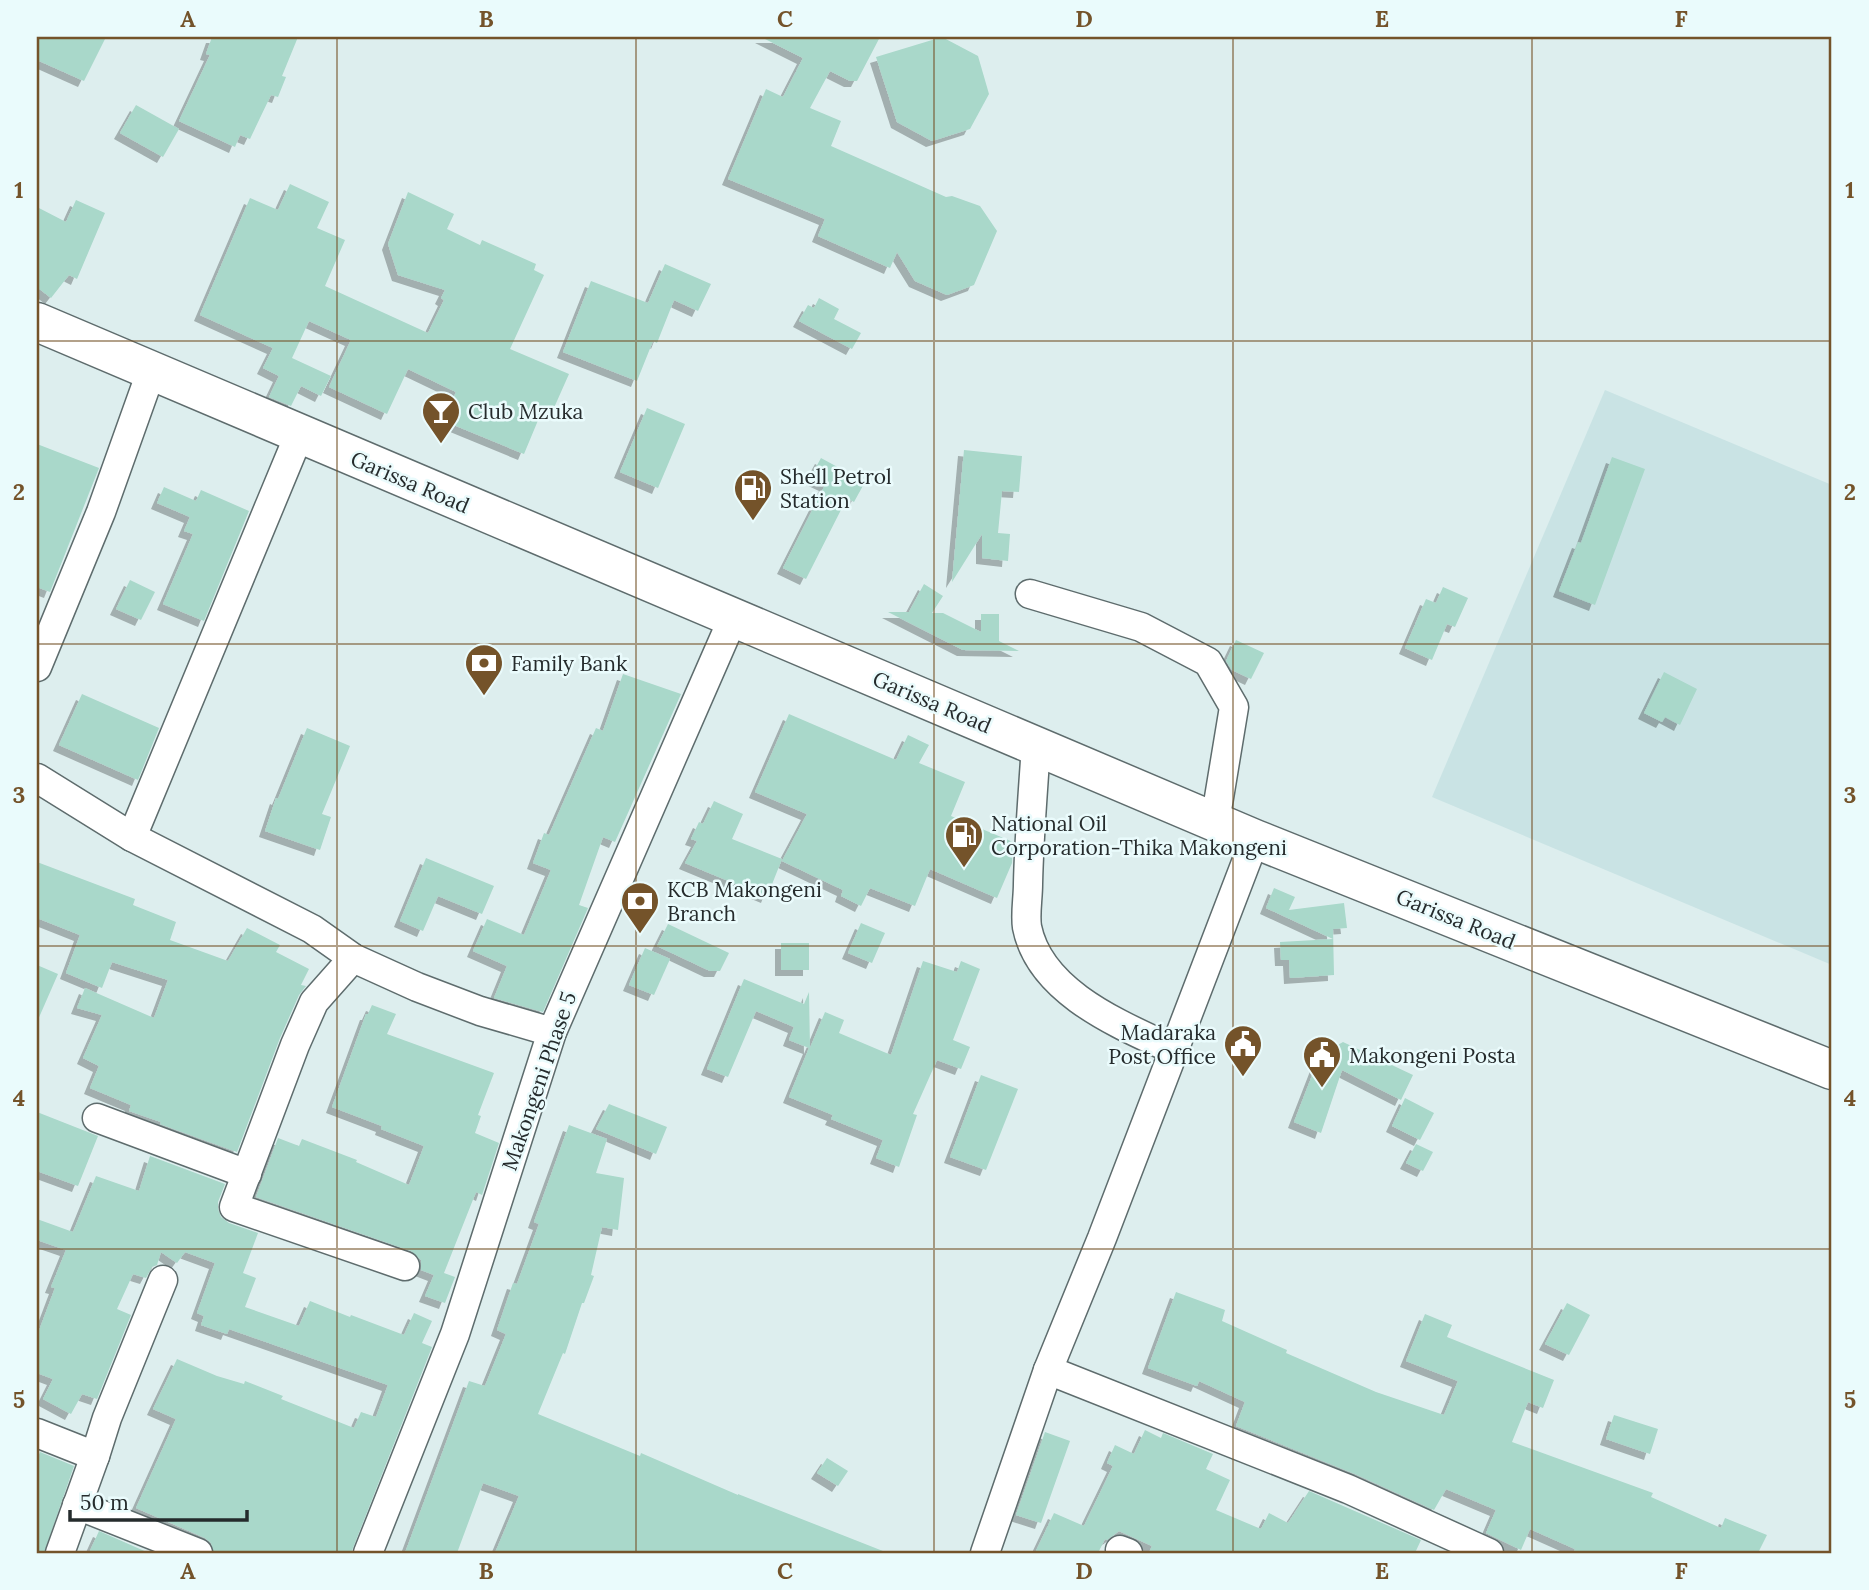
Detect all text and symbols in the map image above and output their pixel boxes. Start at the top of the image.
text: A [180,4,196,33]
text: B [478,4,494,33]
text: C [777,4,793,33]
text: D [1075,4,1093,33]
text: E [1375,4,1389,33]
text: F [1674,4,1688,33]
text: 1 [14,175,24,204]
text: 1 [1845,175,1855,204]
bar icon: Club Mzuka [420,390,462,445]
place label: Club Mzuka [468,398,583,425]
street label: Garissa Road [347,445,473,519]
place label: Shell Petrol Station [780,463,892,514]
fuel station icon: Shell Petrol Station [732,467,774,522]
text: 2 [13,477,25,506]
text: 2 [1844,477,1856,506]
bank icon: Family Bank [463,642,505,697]
place label: Family Bank [511,650,628,677]
street label: Garissa Road [869,665,995,739]
text: 3 [13,780,25,809]
text: 3 [1844,780,1856,809]
place label: National Oil Corporation-Thika Makongeni [991,810,1287,861]
fuel station icon: National Oil Corporation-Thika Makongeni [943,814,985,869]
place label: KCB Makongeni Branch [667,876,822,927]
bank icon: KCB Makongeni Branch [619,880,661,935]
street label: Garissa Road [1392,883,1520,955]
street label: Makongeni Phase 5 [496,988,582,1174]
place label: Madaraka Post Office [1108,1019,1216,1070]
public building icon: Madaraka Post Office [1222,1023,1264,1078]
public building icon: Makongeni Posta [1301,1034,1343,1089]
place label: Makongeni Posta [1349,1042,1516,1069]
text: 4 [13,1083,25,1112]
text: 4 [1844,1083,1856,1112]
text: 5 [13,1385,25,1414]
text: 5 [1844,1385,1856,1414]
scale bar [70,1478,247,1522]
text: 50 m [80,1489,129,1516]
text: A [180,1556,196,1585]
text: B [478,1556,494,1585]
text: C [777,1556,793,1585]
text: D [1075,1556,1093,1585]
text: E [1375,1556,1389,1585]
text: F [1674,1556,1688,1585]

